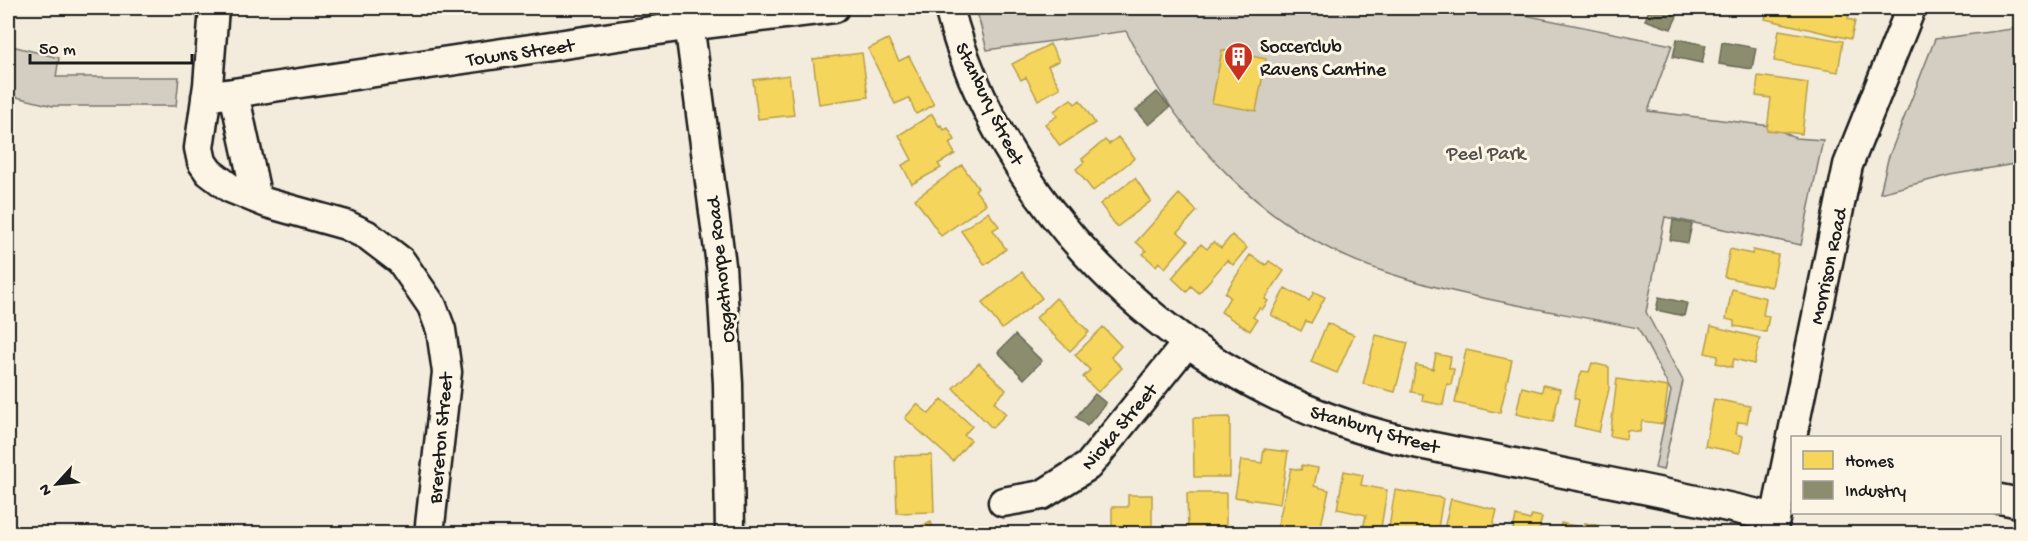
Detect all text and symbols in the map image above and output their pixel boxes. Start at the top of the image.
scale bar [30,27,192,65]
street label: Towns Street [464,35,578,74]
place label: Soccerclub Ravens Cantine [1260,37,1387,83]
text: 50 m [39,40,76,61]
street label: Stanbury Street [948,40,1028,171]
building icon: Soccerclub Ravens Cantine [1223,40,1255,82]
park label: Peel Park [1446,144,1528,167]
street label: Osgathorpe Road [703,193,742,344]
street label: Morrison Road [1807,204,1854,327]
street label: Brereton Street [425,370,460,506]
street label: Nioka Street [1078,379,1165,476]
street label: Stanbury Street [1307,402,1443,461]
legend [1791,436,2001,514]
text: Homes [1845,452,1895,473]
north arrow [27,454,87,514]
text: N [36,480,58,498]
text: Industry [1845,482,1906,503]

